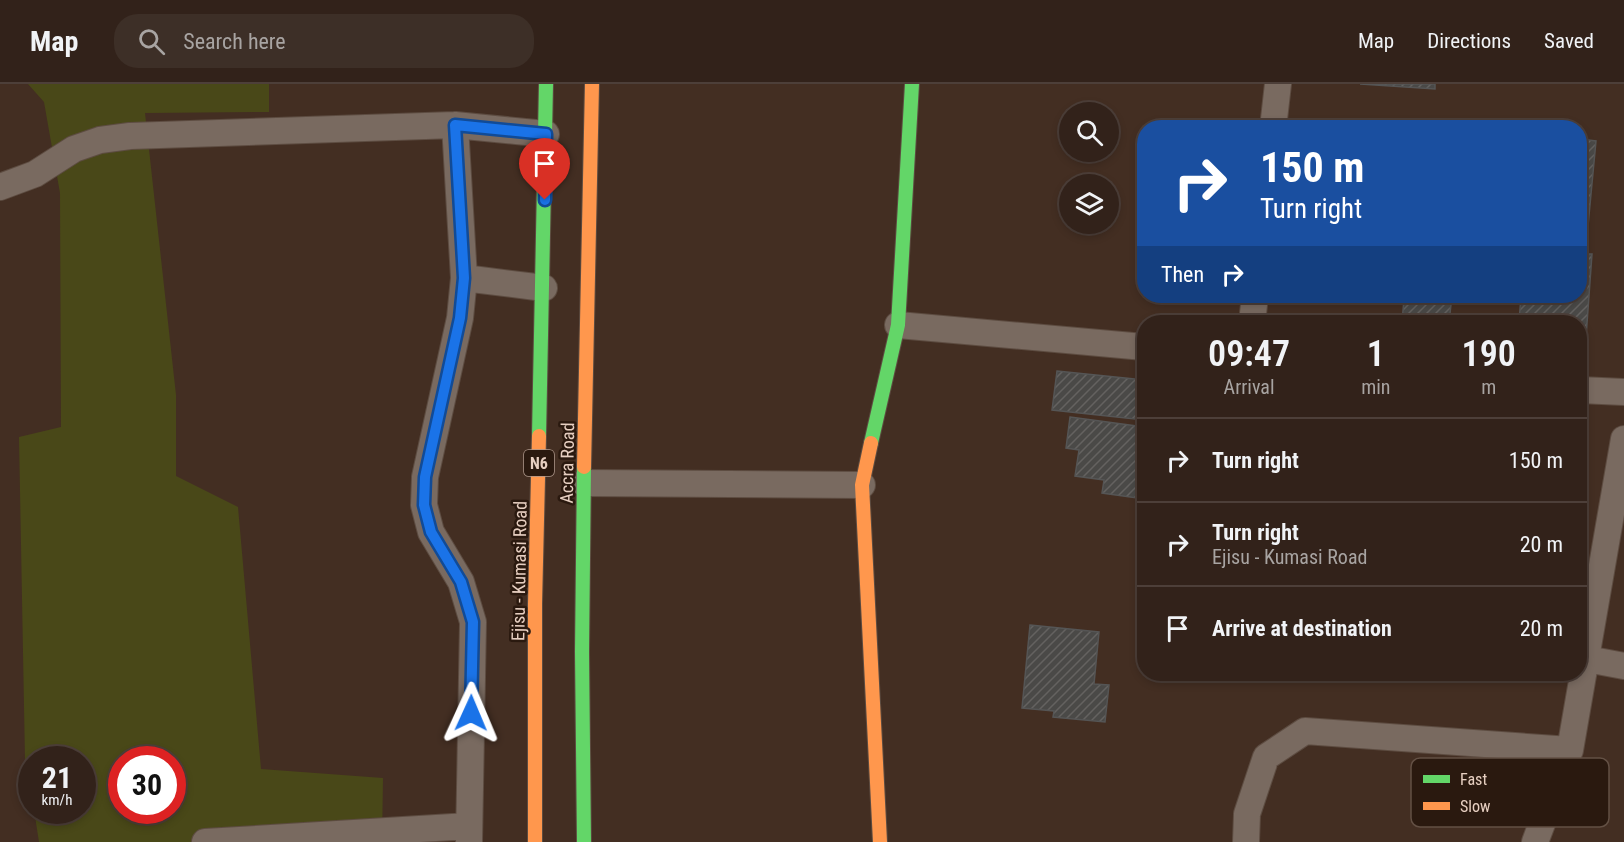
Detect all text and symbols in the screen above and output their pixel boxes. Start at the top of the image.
search box [114,14,534,68]
text: Map [30,25,78,58]
icon: search [135,25,168,58]
text: Search here [183,29,286,54]
text: Map [1358,29,1394,53]
text: Directions [1427,29,1511,53]
text: Saved [1544,29,1594,53]
map controls [1059,102,1119,234]
button: search [1059,102,1119,162]
pin [519,138,570,200]
text: 150 m [1260,143,1365,192]
icon: right [1161,144,1239,222]
icon: arrive [528,147,561,180]
button: layers [1059,174,1119,234]
text: Turn right [1260,193,1362,225]
icon: right [1216,258,1249,291]
text: Then [1161,262,1204,287]
text: 09:47 [1208,333,1290,375]
text: 1 [1367,333,1385,375]
text: 190 [1462,333,1516,375]
text: Arrival [1224,375,1275,399]
text: min [1361,375,1390,399]
text: m [1481,375,1496,399]
street label: Accra Road [556,422,578,504]
icon: right [1161,444,1194,477]
text: Turn right [1212,448,1299,473]
text: 150 m [1509,448,1563,473]
road number: N6 [524,450,554,476]
street label: Ejisu - Kumasi Road [507,501,531,641]
text: Turn right [1212,520,1299,545]
icon: right [1161,528,1194,561]
text: 20 m [1520,532,1563,557]
text: Ejisu - Kumasi Road [1212,545,1367,569]
icon: arrive [1161,612,1194,645]
text: Arrive at destination [1212,616,1392,641]
text: 20 m [1520,616,1563,641]
position arrow [439,681,503,745]
speed limit sign: 30 [108,746,186,824]
legend [1411,758,1609,827]
text: 21 [42,760,72,795]
text: Fast [1460,770,1487,789]
text: km/h [42,791,72,809]
text: Slow [1460,797,1490,816]

